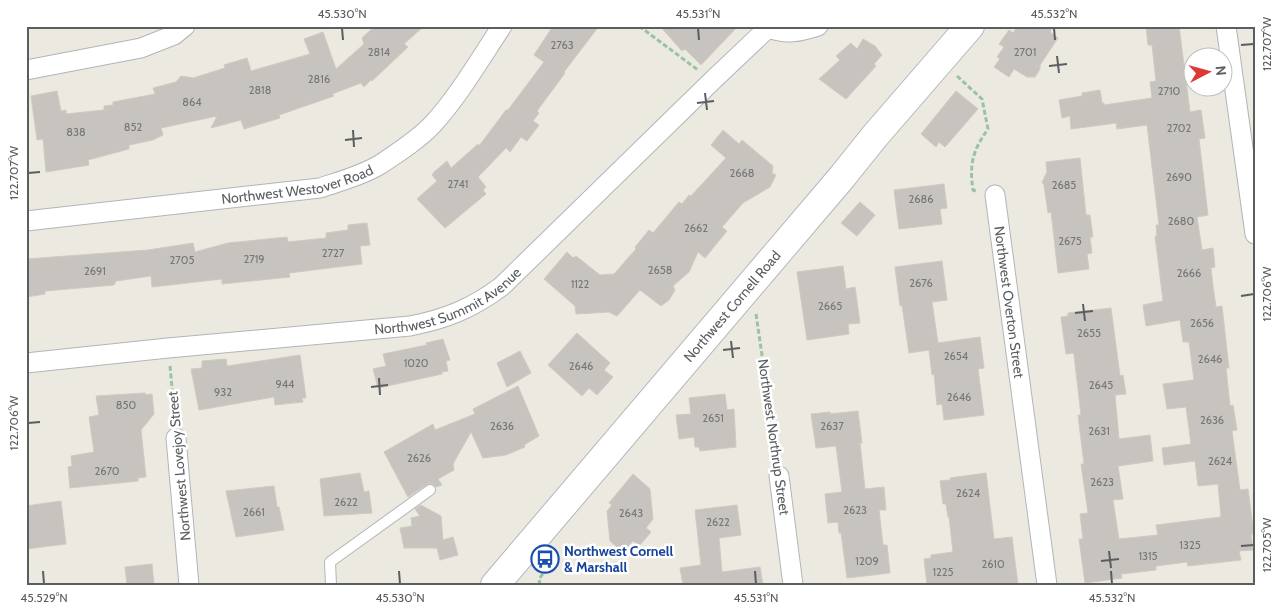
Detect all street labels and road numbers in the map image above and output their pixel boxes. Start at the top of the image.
street label: Northwest Westover Road [220,161,376,208]
street label: Northwest Overton Street [990,225,1028,380]
street label: Northwest Cornell Road [680,247,785,366]
street label: Northwest Summit Avenue [373,263,525,338]
street label: Northwest Northrup Street [754,358,794,517]
street label: Northwest Lovejoy Street [163,390,195,541]

